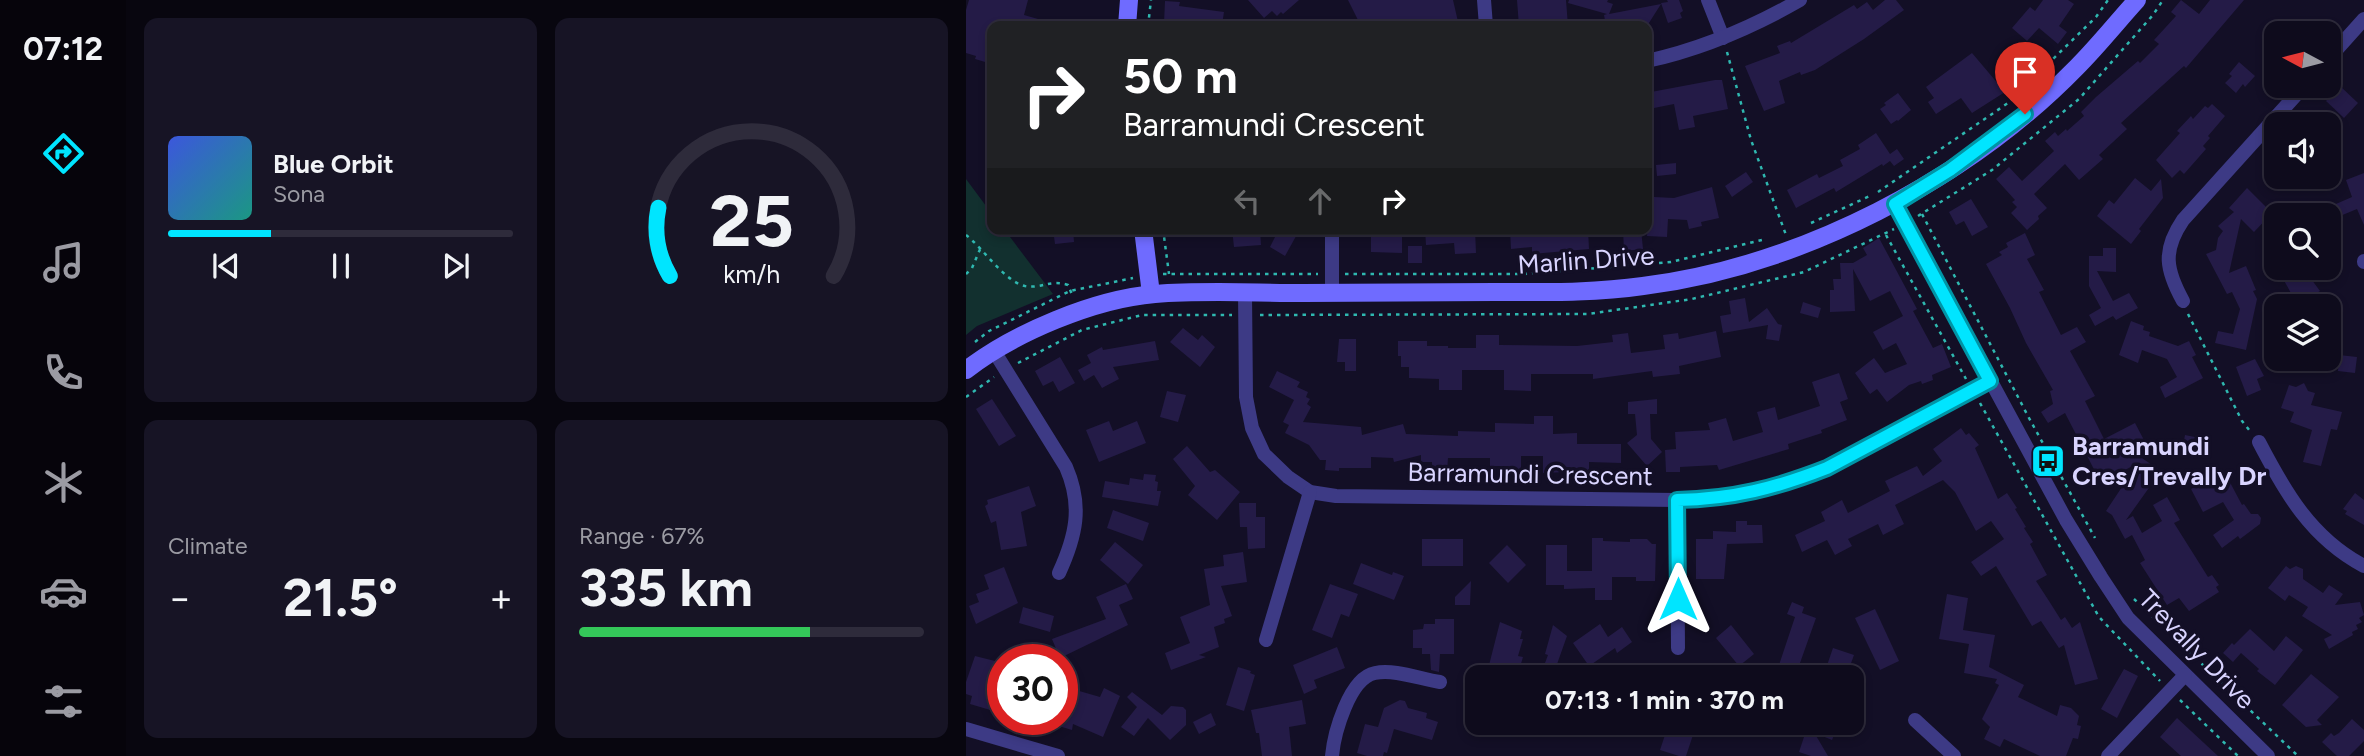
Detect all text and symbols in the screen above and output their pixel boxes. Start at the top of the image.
north arrow [2264,21,2342,98]
map controls [2264,21,2341,371]
text: 07:12 [23,30,103,68]
pin [1995,42,2055,114]
text: 50 m [1123,46,1238,105]
icon: right [1008,49,1099,140]
icon: arrive [2006,53,2044,91]
text: Barramundi Crescent [1123,106,1425,144]
button: sound [2264,112,2341,189]
icon: directions [39,129,88,178]
text: Blue Orbit [273,148,394,180]
text: 25 [709,178,794,265]
text: Sona [273,180,325,208]
icon: left [1228,182,1266,220]
icon: ahead [1301,182,1339,220]
icon: right [1374,182,1412,220]
button: search [2264,203,2341,280]
icon: music [39,238,88,287]
street label: Marlin Drive [1517,239,1655,281]
icon: previous [207,247,245,285]
icon: pause [322,247,360,285]
icon: next [437,247,475,285]
text: km/h [723,259,780,289]
button: layers [2264,294,2341,371]
icon: phone [39,348,88,397]
place label: Barramundi Cres/Trevally Dr [2072,430,2266,492]
bus stop icon: Barramundi Cres/Trevally Dr [2029,442,2067,480]
street label: Barramundi Crescent [1407,456,1653,492]
icon: climate [39,458,88,507]
text: Range · 67% [579,522,705,550]
text: Climate [168,532,247,560]
text: 335 km [579,557,753,619]
position arrow [1641,562,1715,636]
icon: car [39,567,88,616]
text: 21.5° [283,567,398,629]
text: − [168,575,192,621]
text: + [489,575,513,621]
street label: Trevally Drive [2132,583,2262,715]
speed limit sign: 30 [987,644,1078,735]
icon: filters [39,677,88,726]
text: 07:13 · 1 min · 370 m [1545,684,1784,716]

